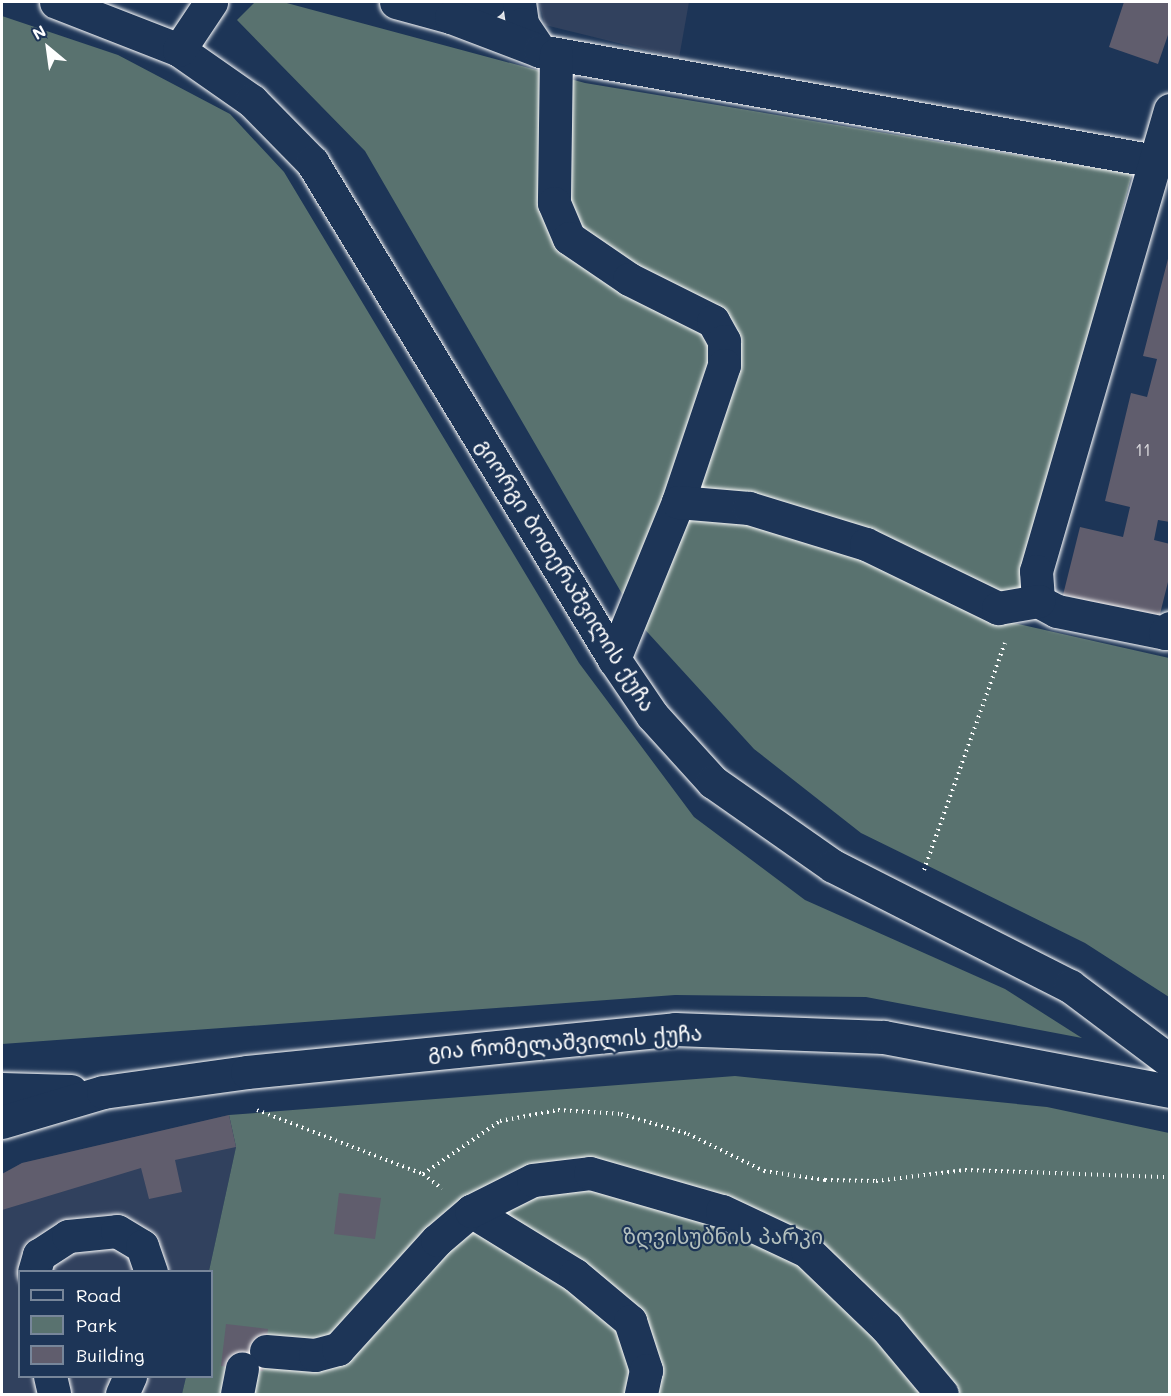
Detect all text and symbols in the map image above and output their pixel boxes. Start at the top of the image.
north arrow [18,18,78,78]
text: N [29,20,49,44]
street label: გიორგი ბოთერაშვილის ქუჩა [471,434,661,716]
house number: 11 [1135,438,1151,460]
street label: გია რომელაშვილის ქუჩა [427,1020,703,1064]
park label: ზღვისუბნის პარკი [623,1223,823,1249]
legend [18,1270,213,1378]
text: Road [76,1283,121,1307]
text: Park [76,1313,117,1337]
text: Building [76,1343,144,1367]

